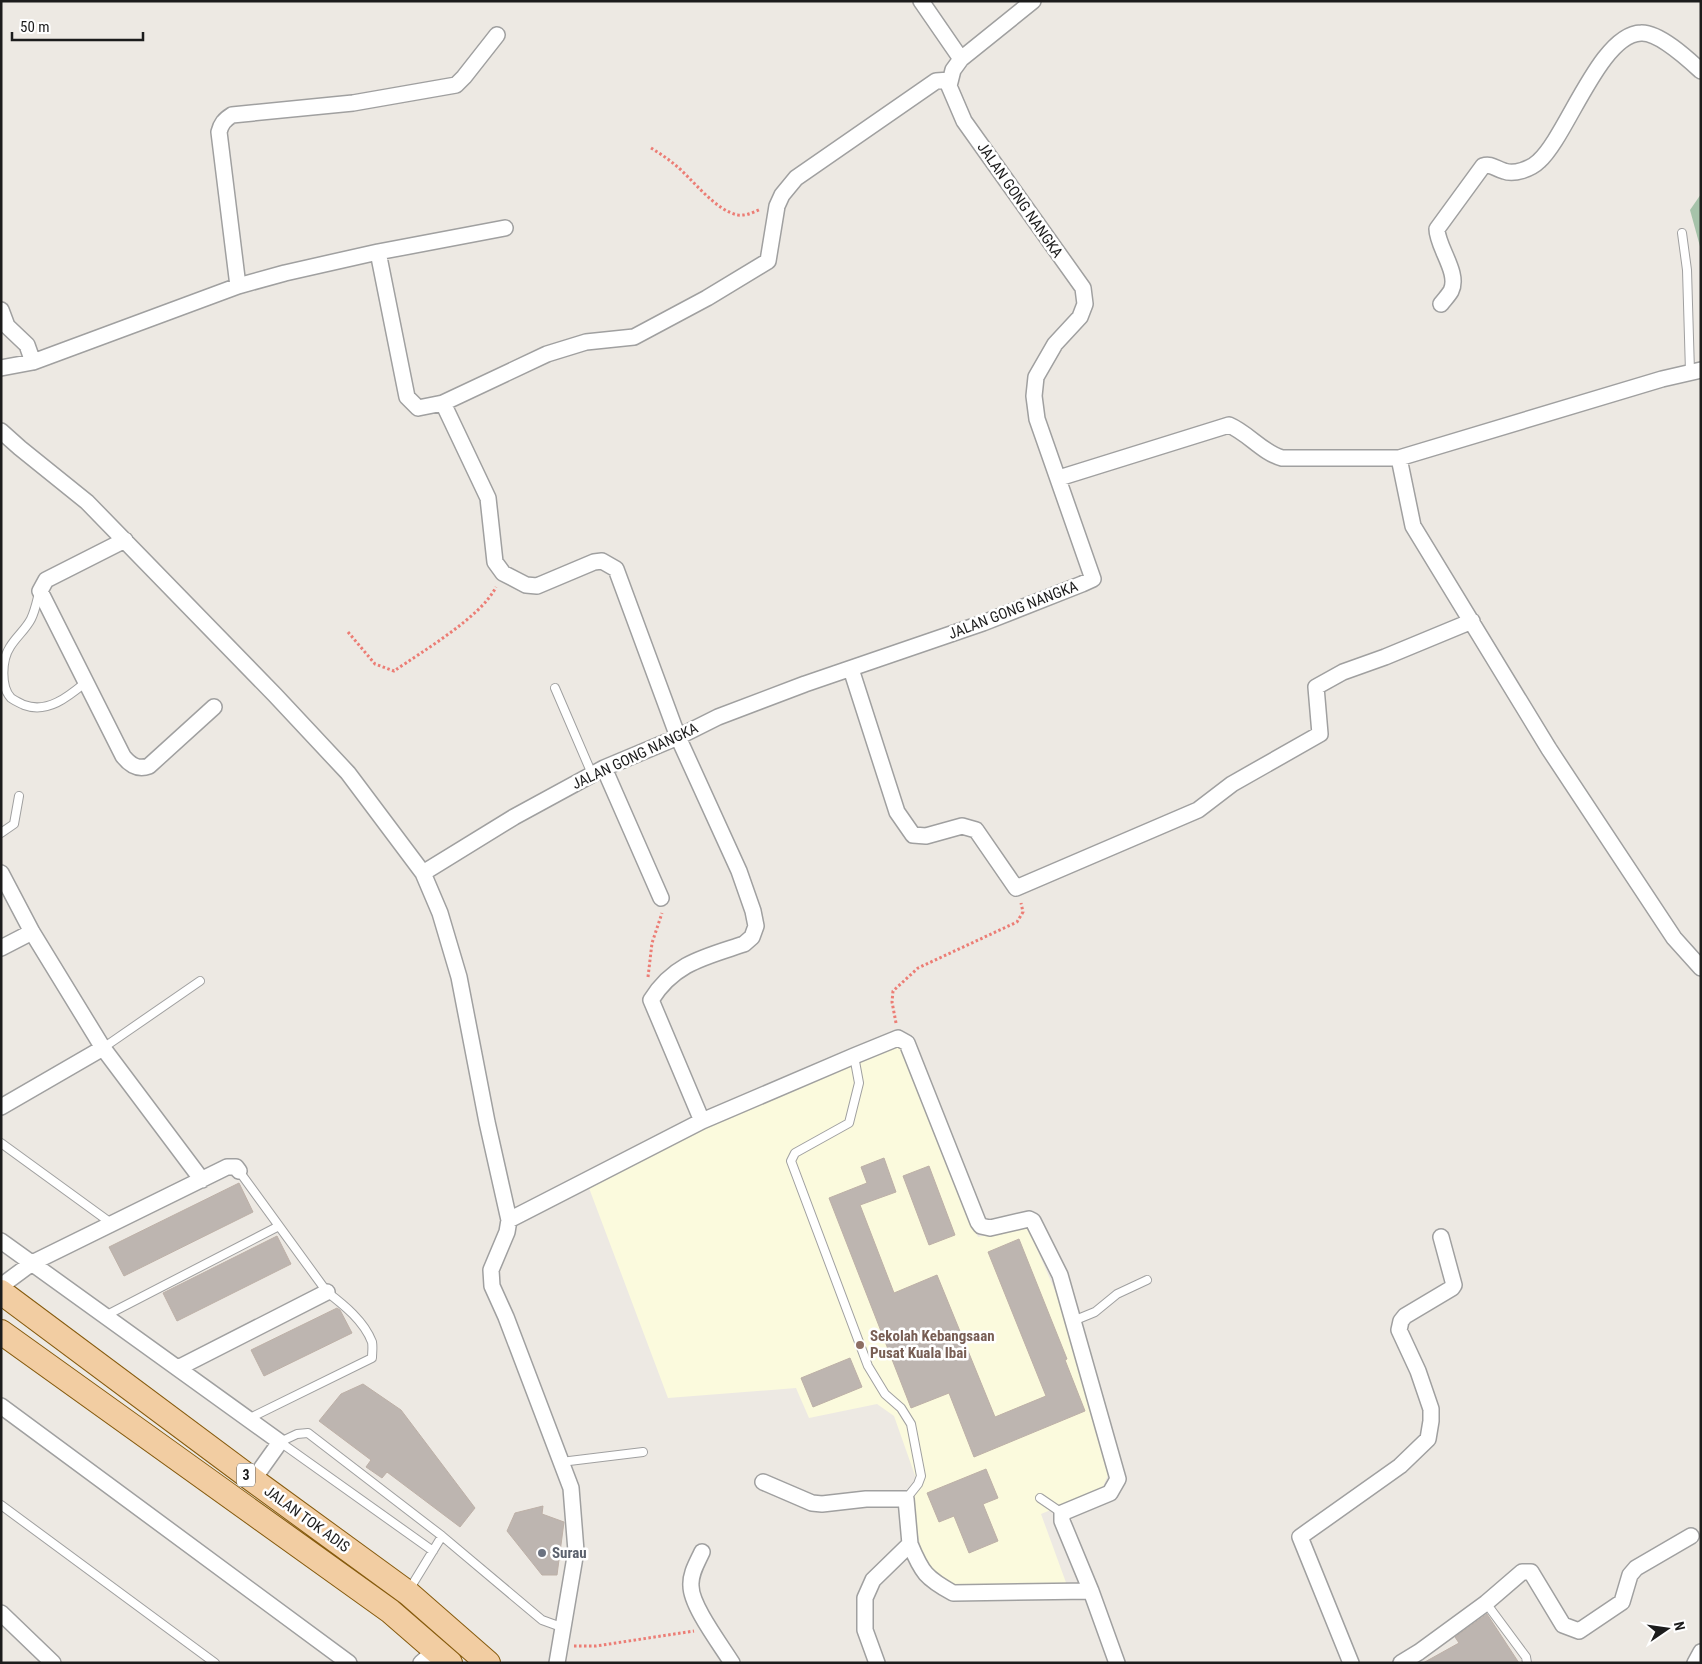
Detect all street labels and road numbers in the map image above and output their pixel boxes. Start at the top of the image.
street label: JALAN GONG NANGKA [973,139,1067,262]
street label: JALAN GONG NANGKA [946,577,1080,643]
street label: JALAN GONG NANGKA [569,719,701,793]
road number: 3 [237,1464,255,1486]
street label: JALAN TOK ADIS [261,1482,353,1556]

